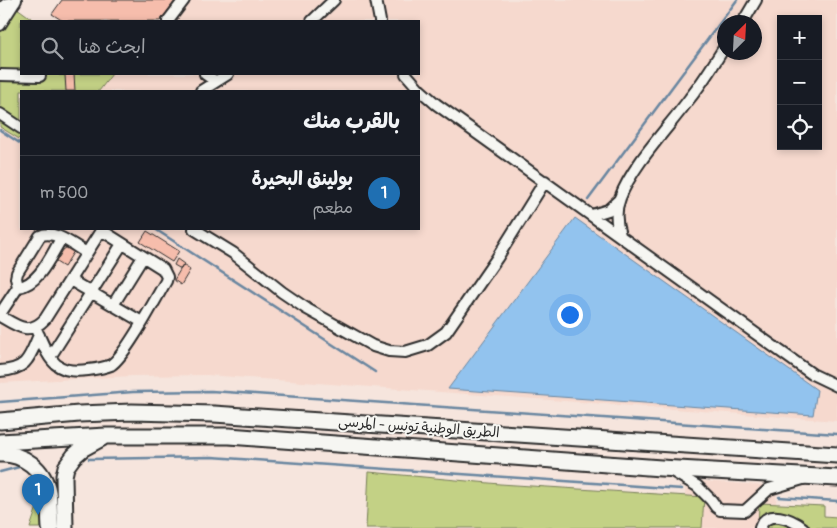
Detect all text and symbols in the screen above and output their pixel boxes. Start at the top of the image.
north arrow [717,15,762,60]
map controls [777,15,822,150]
button: + [777,15,822,60]
search box [20,20,420,75]
icon: search [38,34,66,62]
text: ابحث هنا [78,35,146,59]
button: − [777,60,822,105]
button: locate [777,105,822,150]
text: بالقرب منك [303,108,400,135]
text: بولينق البحيرة [251,167,353,191]
text: 500 m [40,183,88,203]
text: 1 [381,183,387,203]
text: مطعم [313,198,353,218]
your location [557,302,583,328]
street label: الطريق الوطنية تونس - المرسى [338,413,500,441]
pin: 1 [22,474,54,515]

